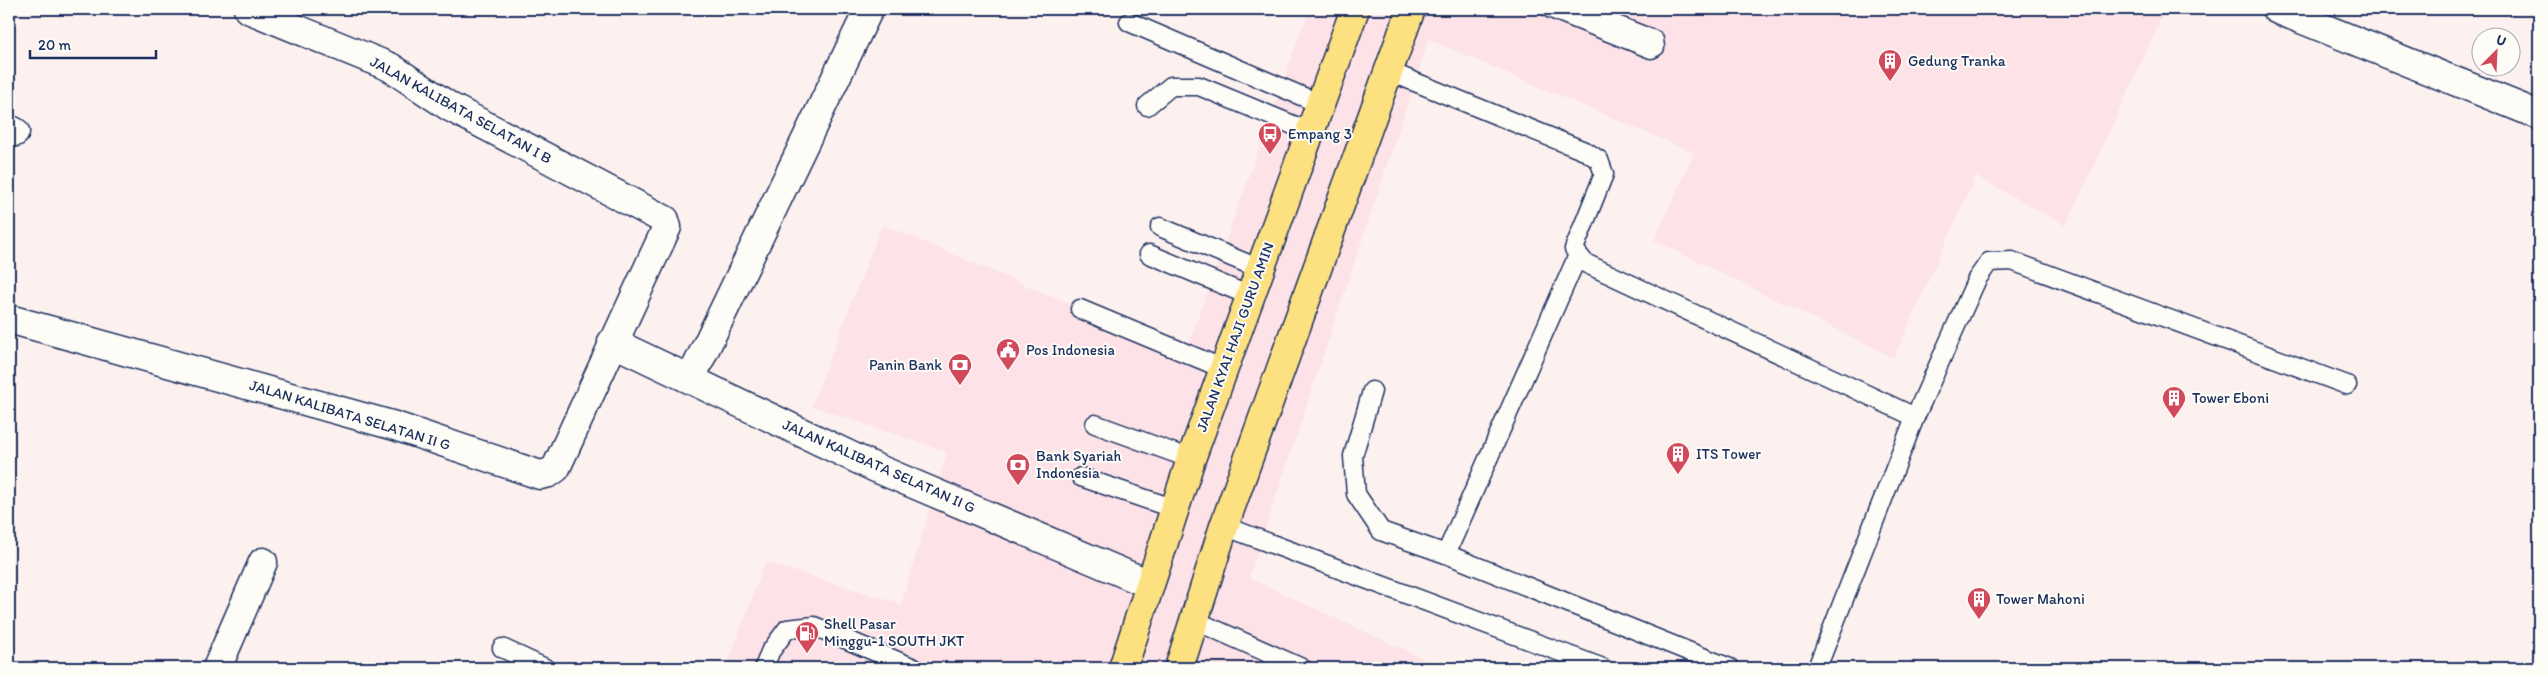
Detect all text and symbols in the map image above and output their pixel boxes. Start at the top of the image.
scale bar [30,28,156,60]
north arrow [2470,28,2520,78]
text: U [2493,31,2509,50]
text: 20 m [38,36,72,54]
building icon: Gedung Tranka [1877,48,1903,82]
street label: JALAN KALIBATA SELATAN I B [367,52,555,168]
place label: Gedung Tranka [1908,52,2006,70]
bus stop icon: Empang 3 [1257,121,1283,155]
place label: Empang 3 [1288,125,1352,143]
street label: JALAN KYAI HAJI GURU AMIN [1192,240,1278,434]
public building icon: Pos Indonesia [995,337,1021,371]
place label: Pos Indonesia [1026,341,1115,359]
bank icon: Panin Bank [947,352,973,386]
place label: Panin Bank [869,356,942,374]
street label: JALAN KALIBATA SELATAN II G [247,376,453,454]
building icon: Tower Eboni [2161,385,2187,419]
place label: Tower Eboni [2192,389,2269,407]
street label: JALAN KALIBATA SELATAN II G [780,415,978,517]
building icon: ITS Tower [1665,441,1691,475]
place label: ITS Tower [1696,445,1761,463]
place label: Bank Syariah Indonesia [1036,447,1121,482]
bank icon: Bank Syariah Indonesia [1005,452,1031,486]
building icon: Tower Mahoni [1966,586,1992,620]
place label: Tower Mahoni [1996,590,2085,608]
place label: Shell Pasar Minggu-1 SOUTH JKT [824,615,965,650]
fuel station icon: Shell Pasar Minggu-1 SOUTH JKT [794,620,820,654]

